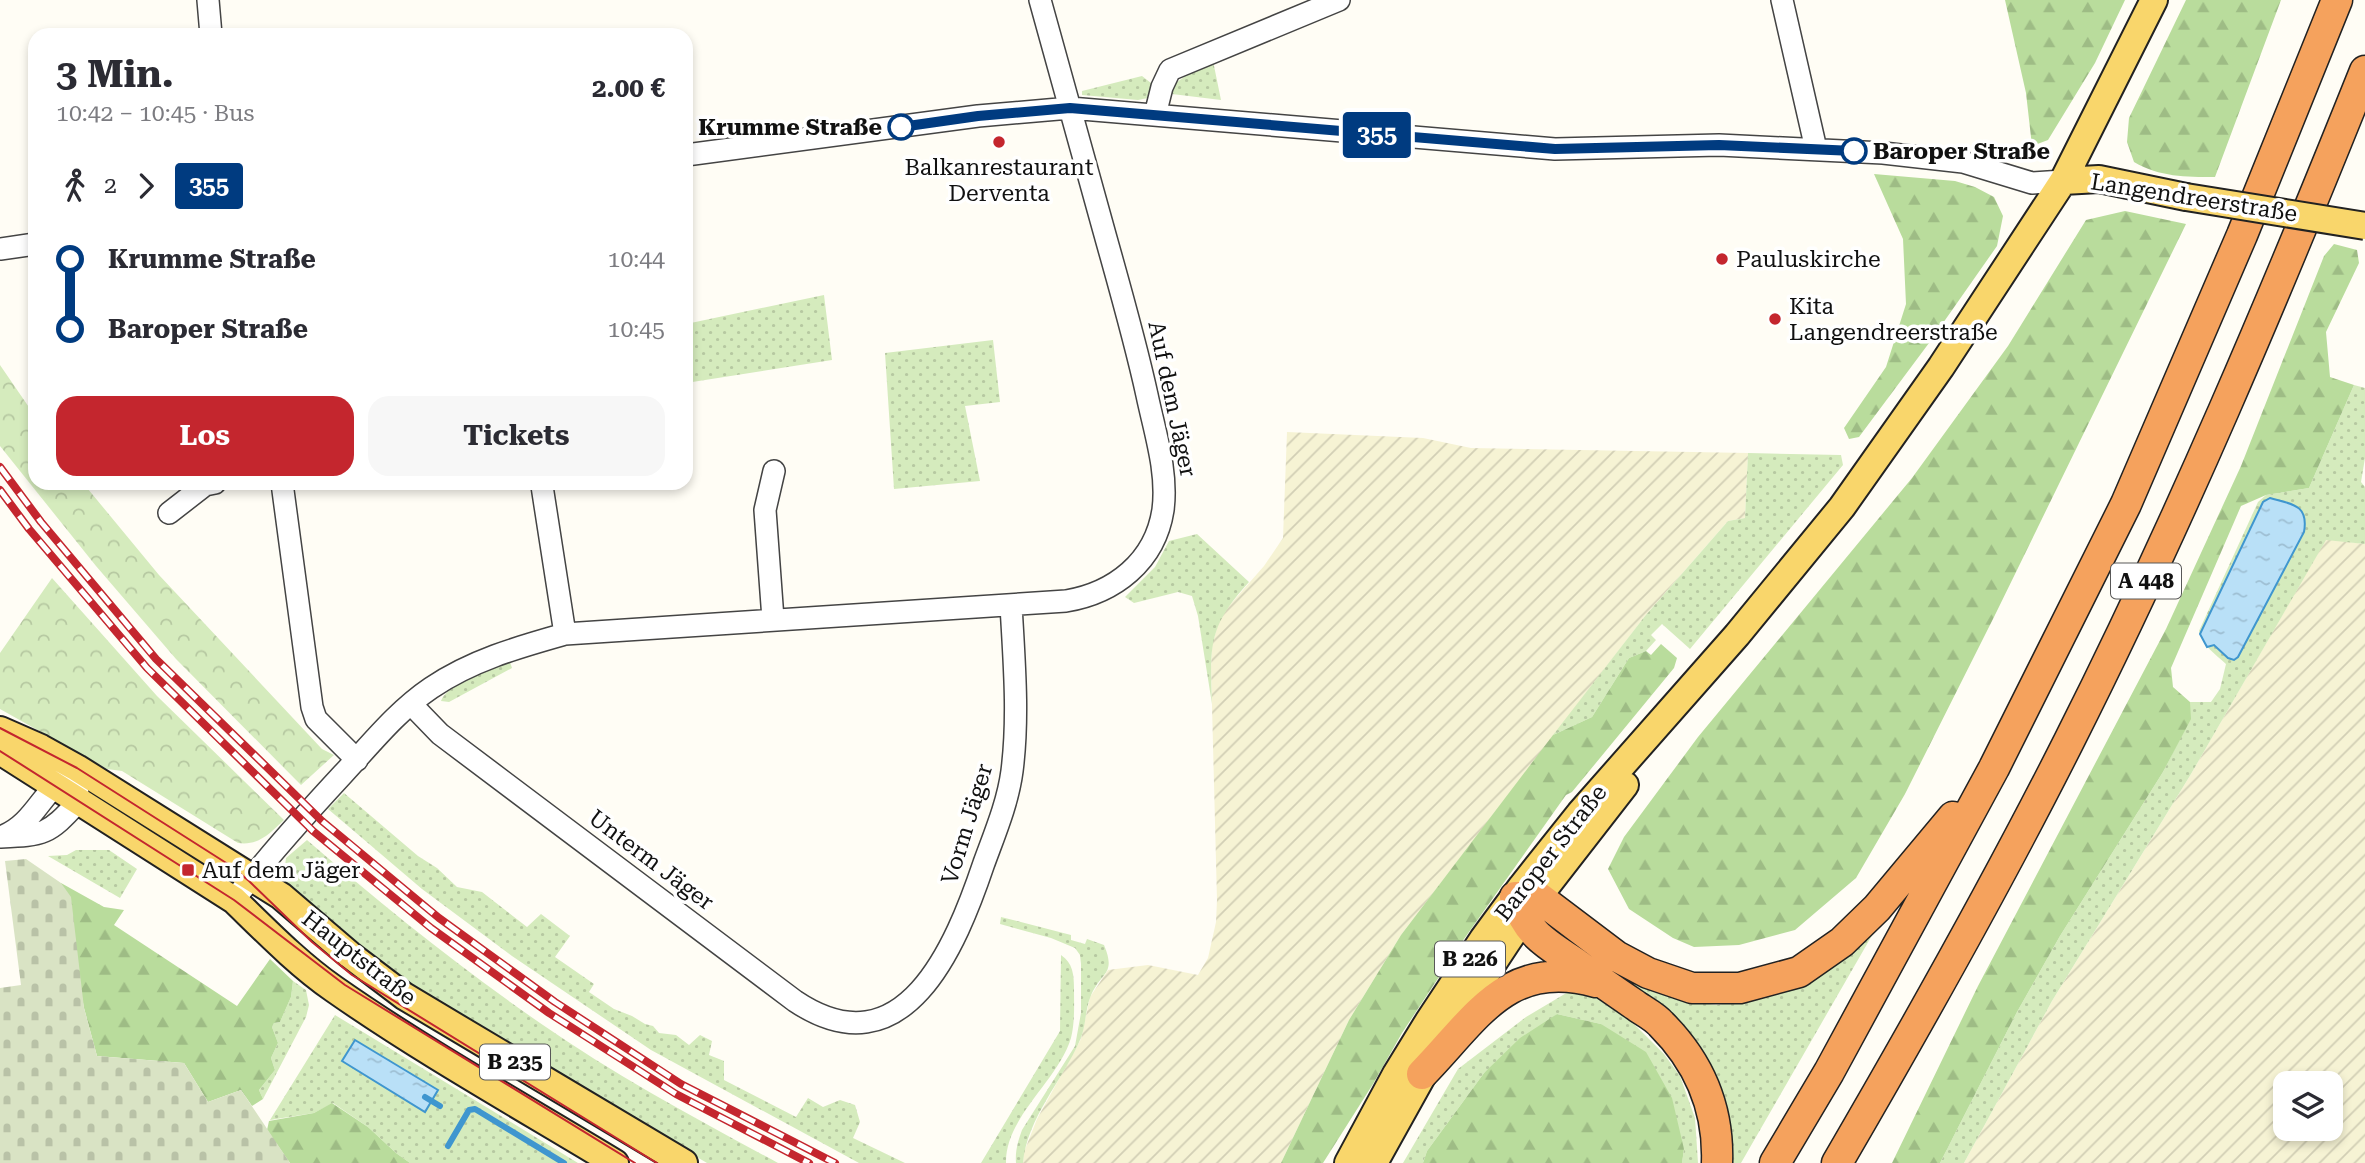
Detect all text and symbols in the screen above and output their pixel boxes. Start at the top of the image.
text: 3 Min. [56,52,174,96]
text: 2.00 € [592,73,665,103]
text: 10:42 – 10:45 · Bus [56,100,254,127]
line badge: 355 [1337,112,1417,158]
place label: Krumme Straße [698,114,882,141]
marker: Krumme Straße [888,114,914,140]
text: 355 [1357,121,1397,149]
marker: Balkanrestaurant Derventa [991,134,1007,150]
marker: Baroper Straße [1841,138,1867,164]
place label: Baroper Straße [1873,138,2050,165]
place label: Balkanrestaurant Derventa [905,154,1094,207]
icon: walk [56,167,94,205]
icon: forward [127,167,165,205]
street label: Langendreerstraße [2089,168,2299,228]
text: 2 [104,172,117,199]
text: 355 [189,172,229,200]
text: Krumme Straße [108,244,316,274]
text: 10:44 [608,246,665,273]
place label: Pauluskirche [1736,246,1881,273]
marker: Pauluskirche [1714,251,1730,267]
place label: Kita Langendreerstraße [1789,293,1998,346]
marker: Kita Langendreerstraße [1767,311,1783,327]
text: Baroper Straße [108,314,308,344]
text: 10:45 [608,316,665,343]
street label: Auf dem Jäger [1142,319,1202,479]
button: Los [56,396,354,476]
button: Tickets [368,396,665,476]
road number: A 448 [2111,564,2181,598]
street label: Vorm Jäger [936,760,998,888]
street label: Baroper Straße [1489,779,1613,927]
street label: Unterm Jäger [583,804,719,916]
place label: Auf dem Jäger [202,857,361,884]
marker: Auf dem Jäger [180,862,196,878]
street label: Hauptstraße [297,905,421,1011]
road number: B 226 [1435,942,1505,976]
road number: B 235 [480,1044,550,1080]
map controls [2273,1071,2343,1141]
button: layers [2273,1071,2343,1141]

